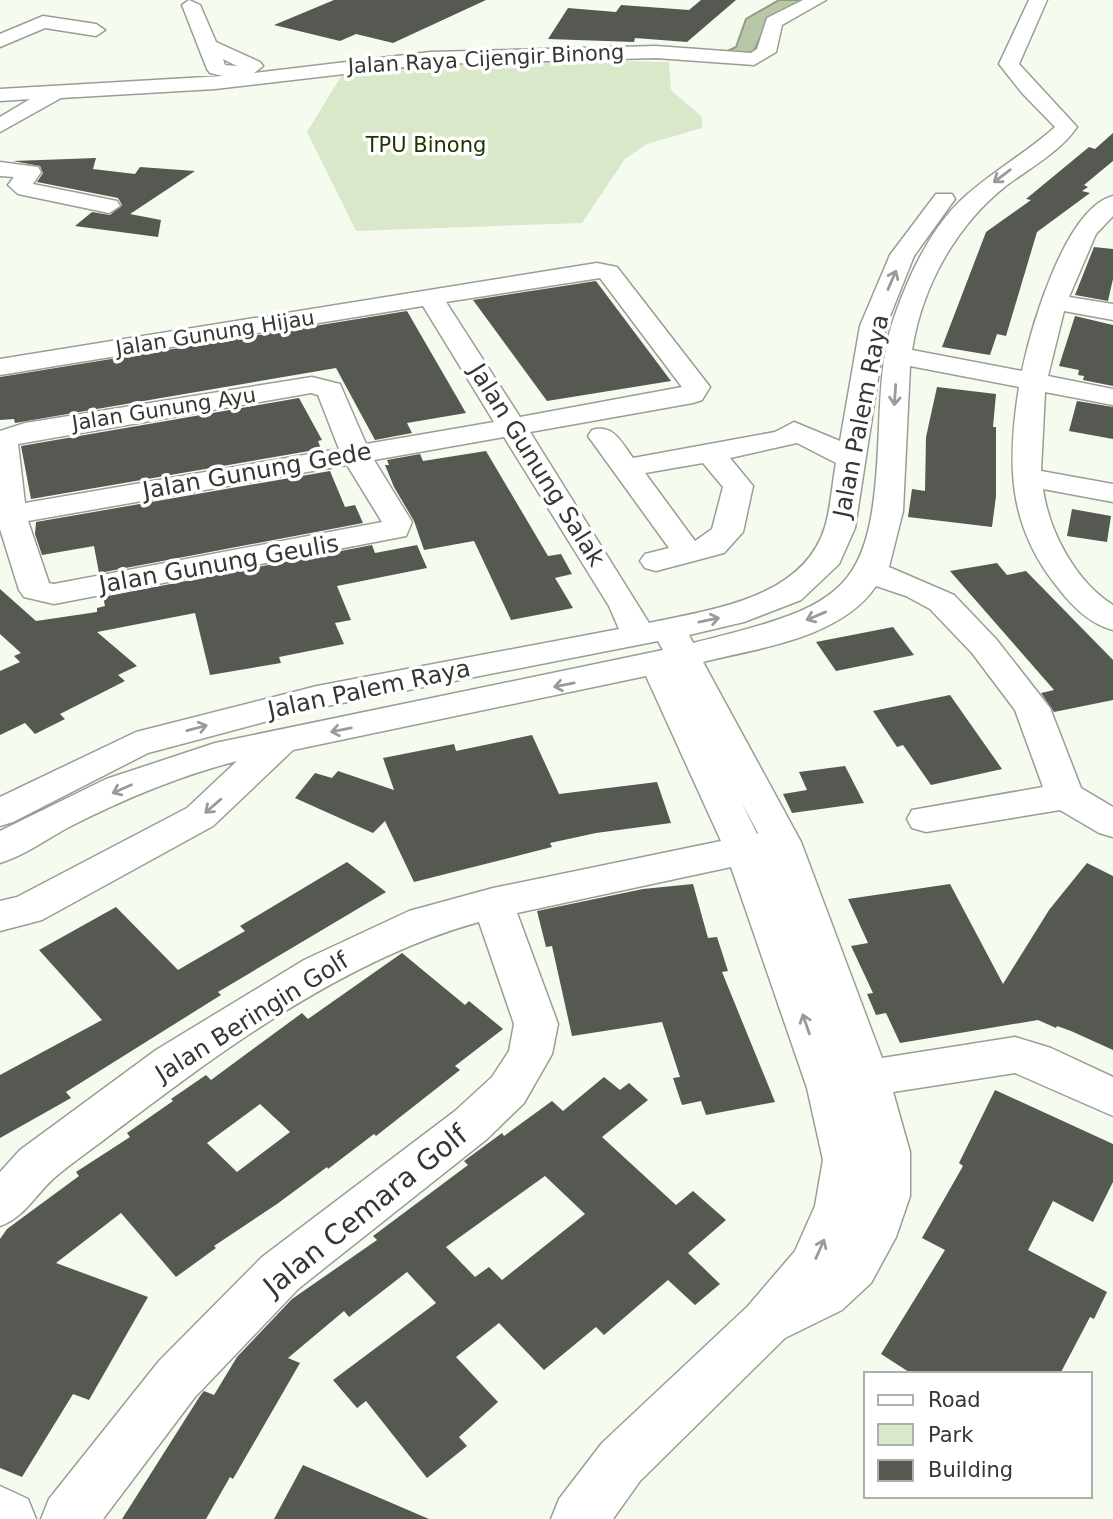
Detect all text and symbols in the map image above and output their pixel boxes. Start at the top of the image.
street label: Jalan Raya Cijengir Binong [345,40,625,78]
park label: TPU Binong [365,133,486,157]
one-way arrow [993,169,1012,184]
one-way arrow [886,269,899,291]
street label: Jalan Gunung Hijau [112,305,316,361]
street label: Jalan Palem Raya [827,312,894,522]
street label: Jalan Gunung Salak [462,357,611,572]
street label: Jalan Gunung Ayu [68,383,258,436]
one-way arrow [888,383,901,406]
street label: Jalan Gunung Gede [139,437,374,505]
street label: Jalan Gunung Geulis [95,529,341,599]
one-way arrow [806,610,827,623]
one-way arrow [697,612,720,626]
street label: Jalan Palem Raya [263,654,473,725]
one-way arrow [553,678,576,692]
one-way arrow [185,721,207,734]
one-way arrow [330,723,353,737]
one-way arrow [112,783,134,796]
one-way arrow [205,798,223,814]
street label: Jalan Beringin Golf [149,946,354,1089]
one-way arrow [799,1013,811,1035]
street label: Jalan Cemara Golf [255,1117,475,1304]
one-way arrow [814,1238,827,1260]
legend [864,1372,1092,1498]
text: Road [928,1388,981,1412]
text: Park [928,1423,974,1447]
text: Building [928,1458,1013,1482]

